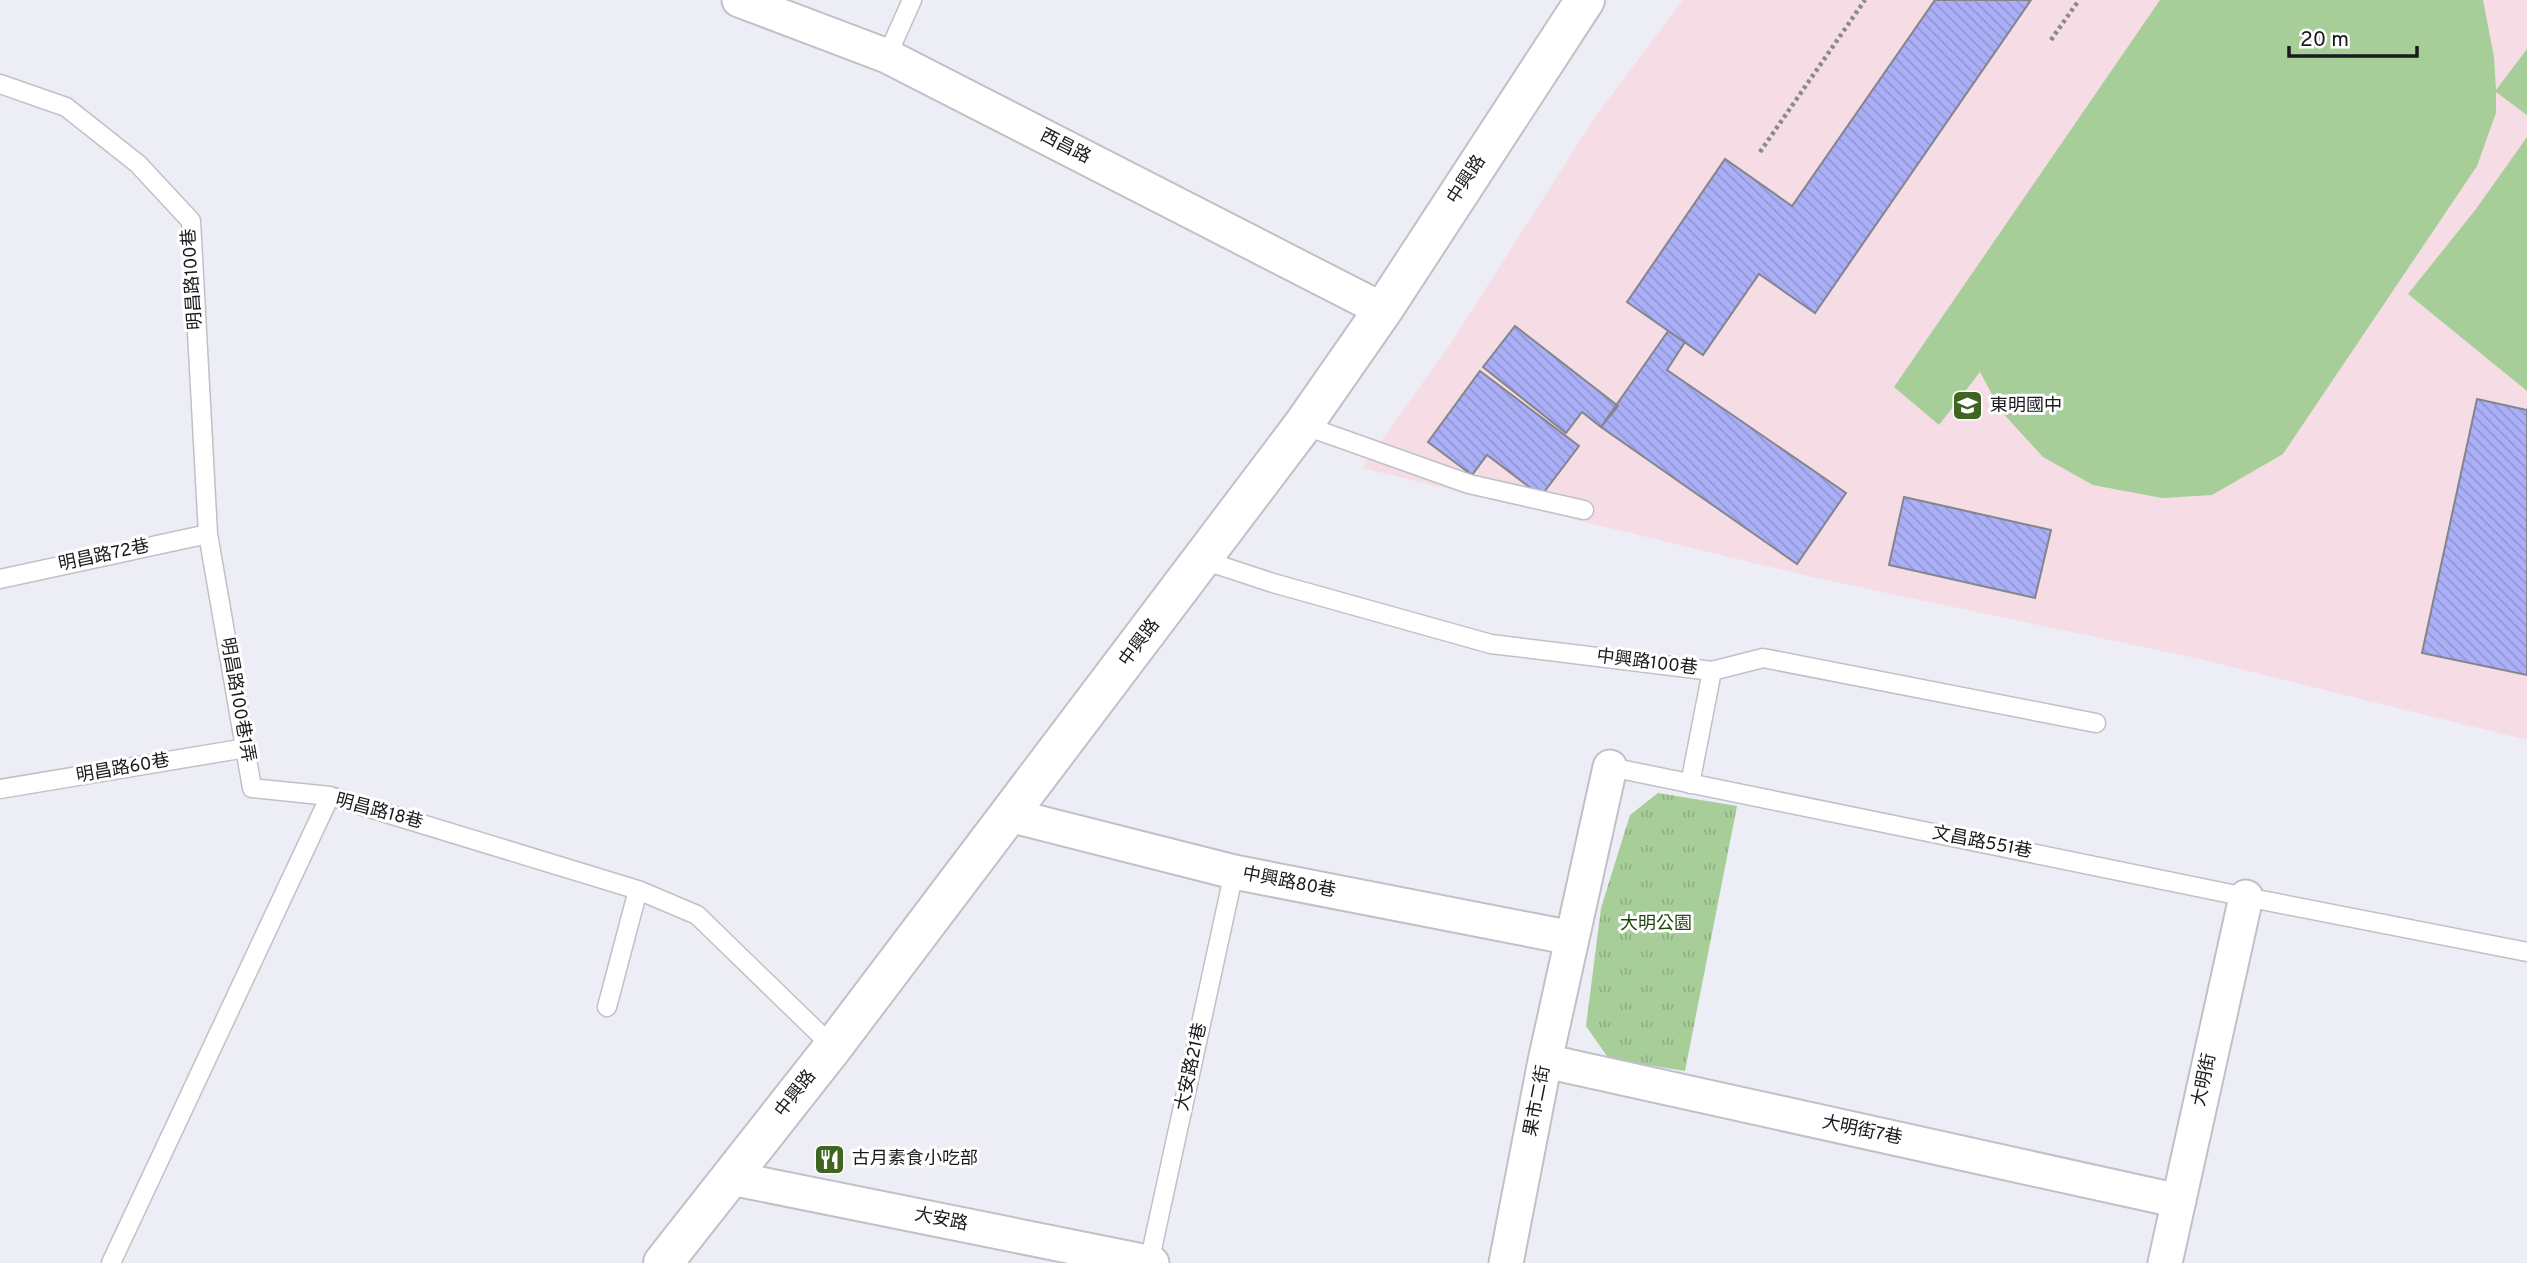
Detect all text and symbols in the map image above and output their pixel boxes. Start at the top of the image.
scale bar [2289,14,2417,58]
text: 20 m [2300,27,2349,54]
street label: 西昌路 [1036,124,1094,170]
street label: 中興路 [1443,151,1491,209]
street label: 明昌路100巷 [178,227,208,331]
school or university icon: 東明國中 [1950,389,1984,423]
place label: 東明國中 [1990,395,2062,418]
street label: 明昌路72巷 [57,535,151,577]
street label: 中興路 [1115,615,1165,671]
street label: 明昌路100巷1弄 [215,636,259,764]
street label: 中興路100巷 [1595,645,1699,681]
street label: 明昌路60巷 [75,749,171,789]
street label: 明昌路18巷 [333,789,425,835]
street label: 文昌路551巷 [1930,822,2034,864]
street label: 中興路80巷 [1240,863,1338,903]
park label: 大明公園 [1620,913,1692,936]
street label: 大安路21巷 [1171,1021,1213,1113]
street label: 大明街 [2188,1051,2222,1109]
street label: 果市二街 [1520,1063,1556,1139]
street label: 中興路 [770,1066,822,1122]
street label: 大明街7巷 [1820,1111,1904,1151]
restaurant icon: 古月素食小吃部 [812,1142,846,1176]
place label: 古月素食小吃部 [852,1148,978,1171]
street label: 大安路 [912,1204,970,1236]

